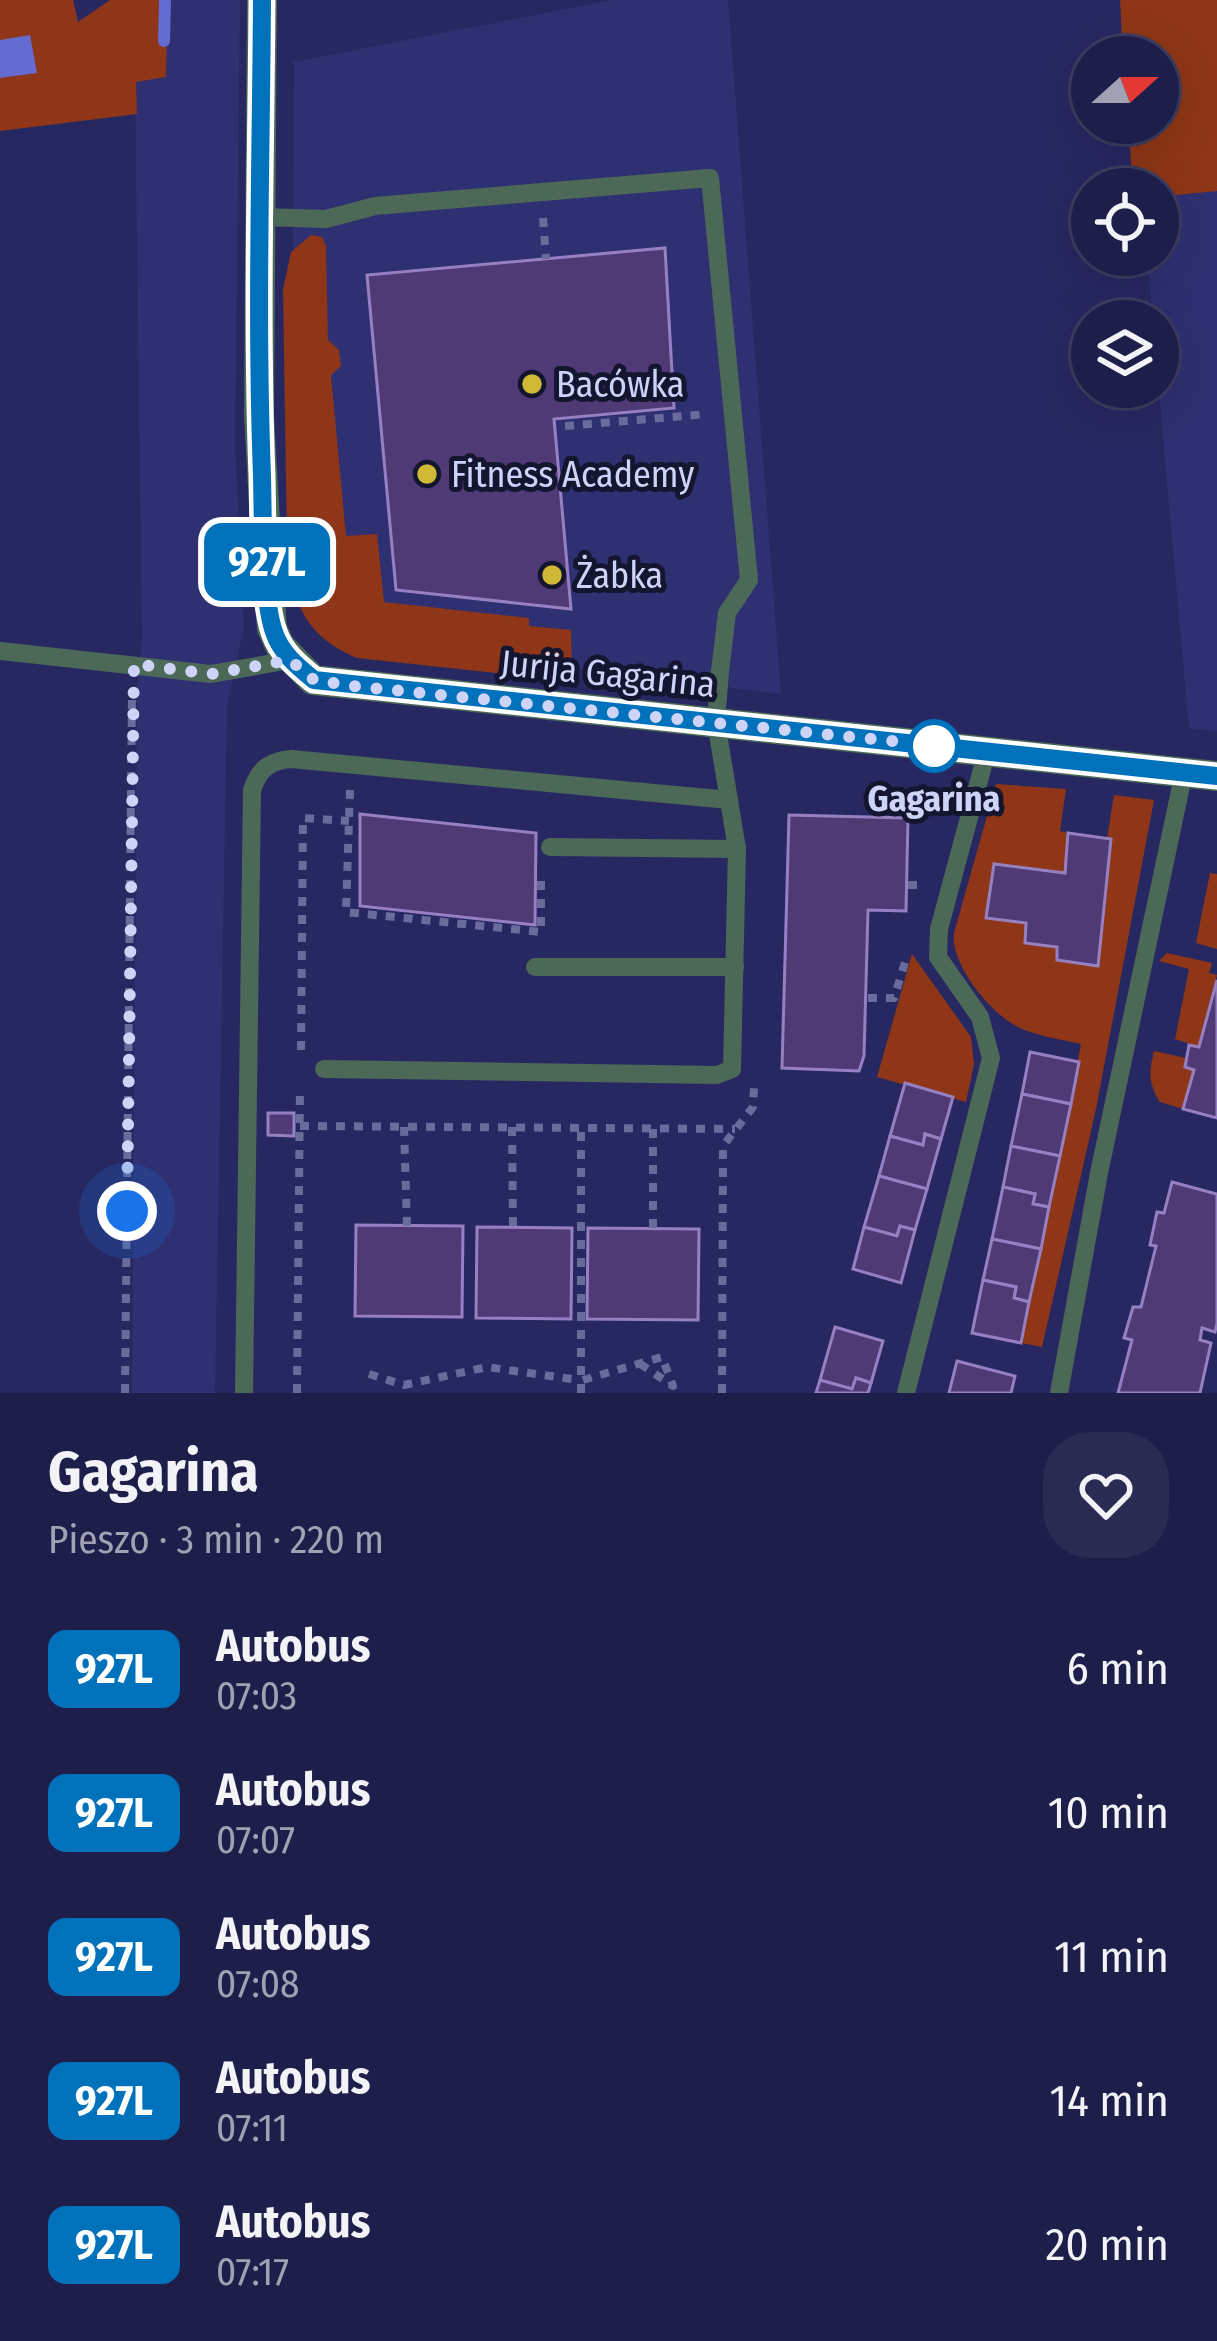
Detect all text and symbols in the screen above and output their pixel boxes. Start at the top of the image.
north arrow [1071,36,1179,144]
map controls [1071,36,1179,408]
button: locate [1071,168,1179,276]
button: layers [1071,300,1179,408]
place label: Bacówka [556,363,684,407]
marker: Bacówka [519,371,545,397]
place label: Fitness Academy [451,453,694,497]
marker: Fitness Academy [414,461,440,487]
line badge: 927L [183,523,351,601]
text: 927L [228,537,306,587]
place label: Żabka [576,554,663,598]
marker: Żabka [539,562,565,588]
street label: Jurija Gagarina [498,641,717,707]
marker: Gagarina [909,721,959,771]
place label: Gagarina [868,777,1001,821]
your location [97,1181,157,1241]
button: heart [1043,1432,1169,1558]
text: Gagarina [48,1438,259,1506]
text: Pieszo · 3 min · 220 m [48,1517,384,1563]
text: Autobus [216,1619,370,1673]
text: 6 min [1066,1642,1169,1696]
text: 927L [75,1644,153,1694]
text: 07:03 [216,1673,297,1719]
text: Autobus [216,1763,370,1817]
text: 10 min [1048,1786,1169,1840]
text: 927L [75,1788,153,1838]
text: 07:07 [216,1817,295,1863]
text: Autobus [216,1907,370,1961]
text: 11 min [1054,1930,1169,1984]
text: 927L [75,1932,153,1982]
text: 07:08 [216,1961,300,2007]
text: Autobus [216,2051,370,2105]
text: 14 min [1049,2074,1169,2128]
text: 927L [75,2076,153,2126]
text: 07:11 [216,2105,288,2151]
text: Autobus [216,2195,370,2249]
text: 20 min [1045,2218,1169,2272]
text: 927L [75,2220,153,2270]
text: 07:17 [216,2249,289,2295]

